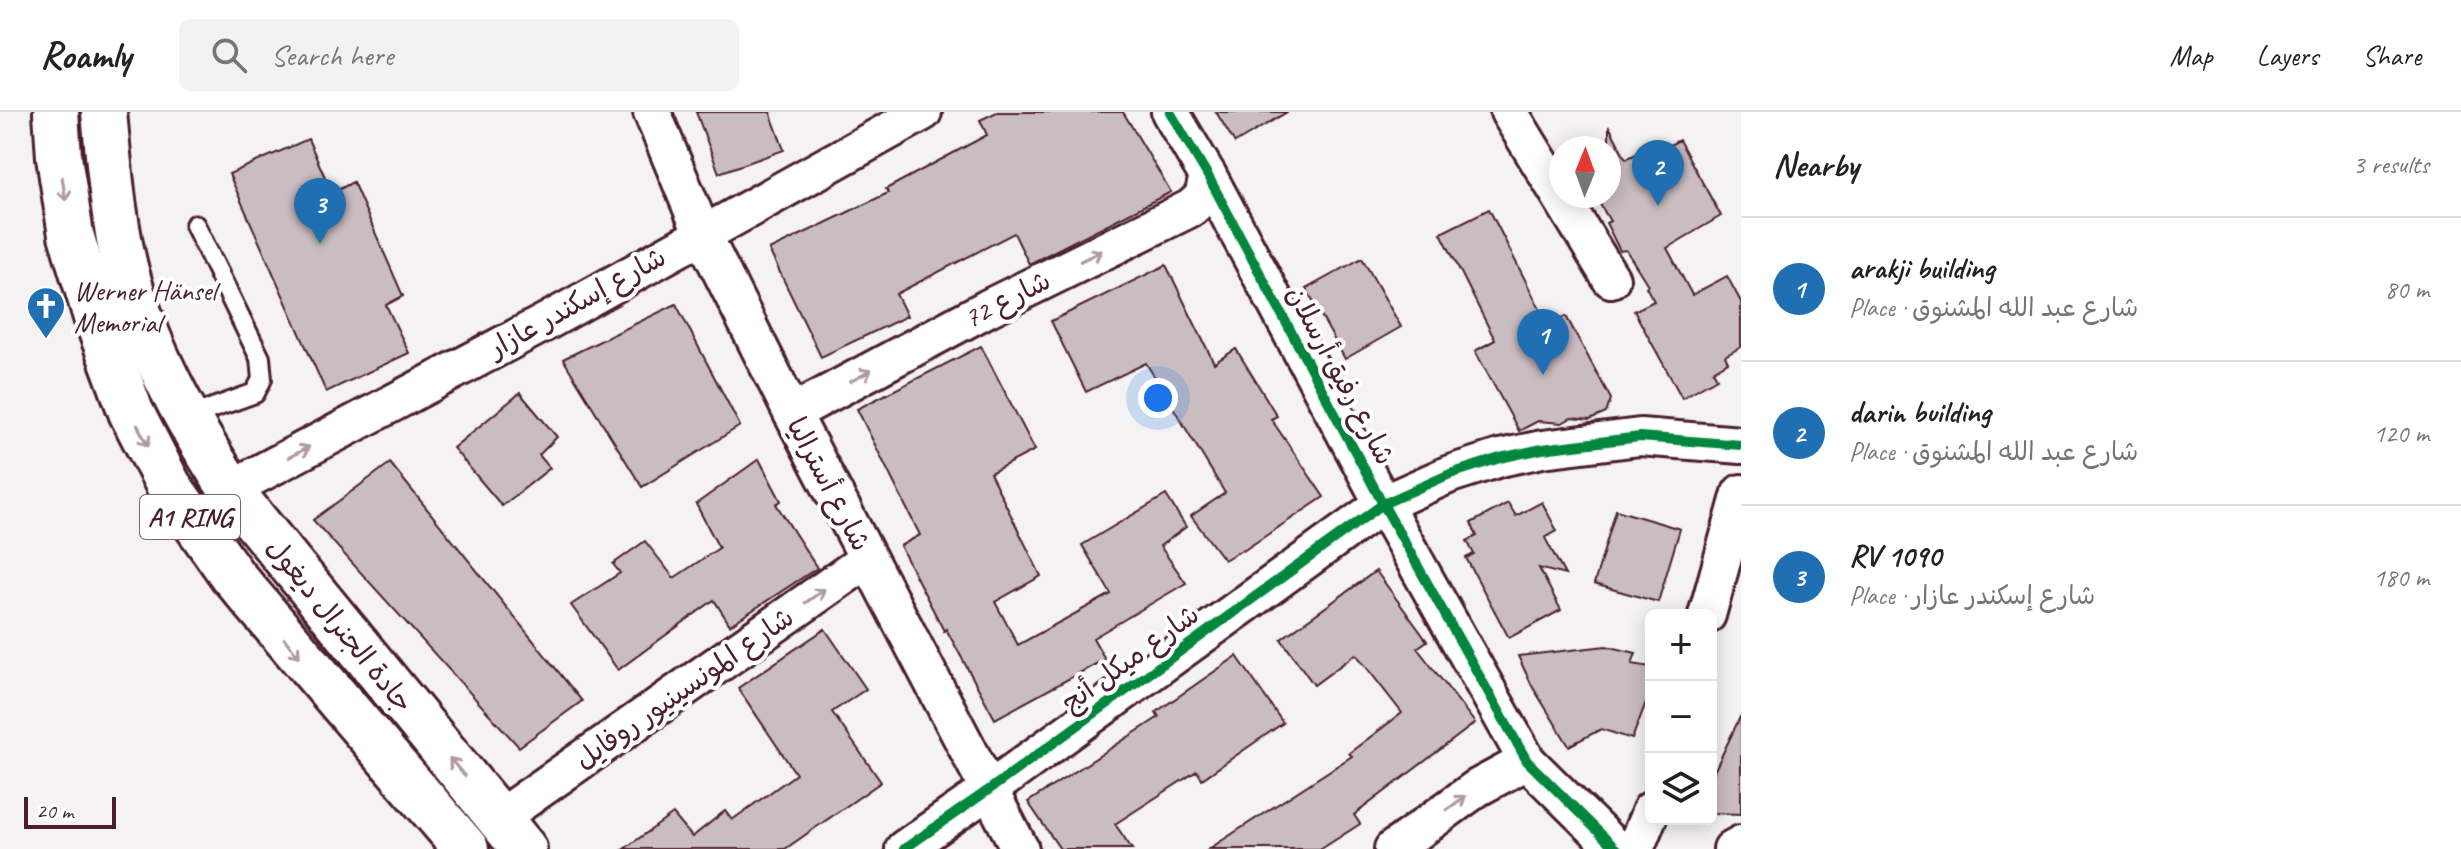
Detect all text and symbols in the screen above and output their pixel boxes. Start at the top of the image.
search box [179,19,739,91]
text: Roamly [40,32,131,79]
icon: search [207,33,251,77]
text: Search here [271,36,393,74]
text: Map [2170,38,2213,73]
text: Layers [2257,38,2318,73]
text: Share [2362,38,2421,73]
north arrow [1549,136,1621,208]
pin: 2 [1632,140,1684,206]
text: Nearby [1773,143,1859,186]
text: 3 results [2353,148,2429,181]
one-way arrow [57,176,72,202]
pin: 3 [294,178,346,244]
street label: شارع إسكندر عازار [480,239,673,368]
one-way arrow [1079,248,1103,263]
text: arakji building [1849,249,1994,287]
street label: شارع 72 [958,262,1057,337]
place label: Werner Hänsel Memorial [74,273,221,340]
text: 1 [1793,273,1805,306]
text: 80 m [2385,273,2429,306]
street label: شارع رفيق أرسلان [1277,279,1403,472]
church icon: Werner Hänsel Memorial [25,285,67,340]
text: Place · شارع عبد الله المشنوق [1849,291,2138,324]
pin: 1 [1517,309,1569,375]
one-way arrow [848,368,872,384]
your location [1138,378,1178,418]
text: darin building [1849,393,1990,431]
street label: شارع أستراليا [777,411,879,558]
text: 2 [1793,417,1805,450]
text: 120 m [2373,417,2429,450]
one-way arrow [136,424,152,448]
text: Place · شارع عبد الله المشنوق [1849,435,2138,468]
one-way arrow [287,444,311,459]
road number: A1 RING [140,495,240,539]
street label: جادة الجنرال ديغول [259,531,421,719]
text: RV 1090 [1849,537,1941,575]
text: 3 [1793,561,1805,594]
text: 180 m [2373,561,2429,594]
text: Place · شارع إسكندر عازار [1849,579,2095,612]
one-way arrow [804,588,826,604]
street label: شارع ميكل أنج [1054,596,1207,721]
street label: شارع المونسينيور روفايل [568,599,801,778]
map controls [1645,609,1717,825]
button: + [1645,609,1717,681]
one-way arrow [283,637,301,658]
button: − [1645,681,1717,753]
button: layers [1645,753,1717,825]
one-way arrow [448,758,466,778]
scale bar [24,793,116,829]
one-way arrow [1445,795,1467,811]
text: 20 m [36,797,73,825]

